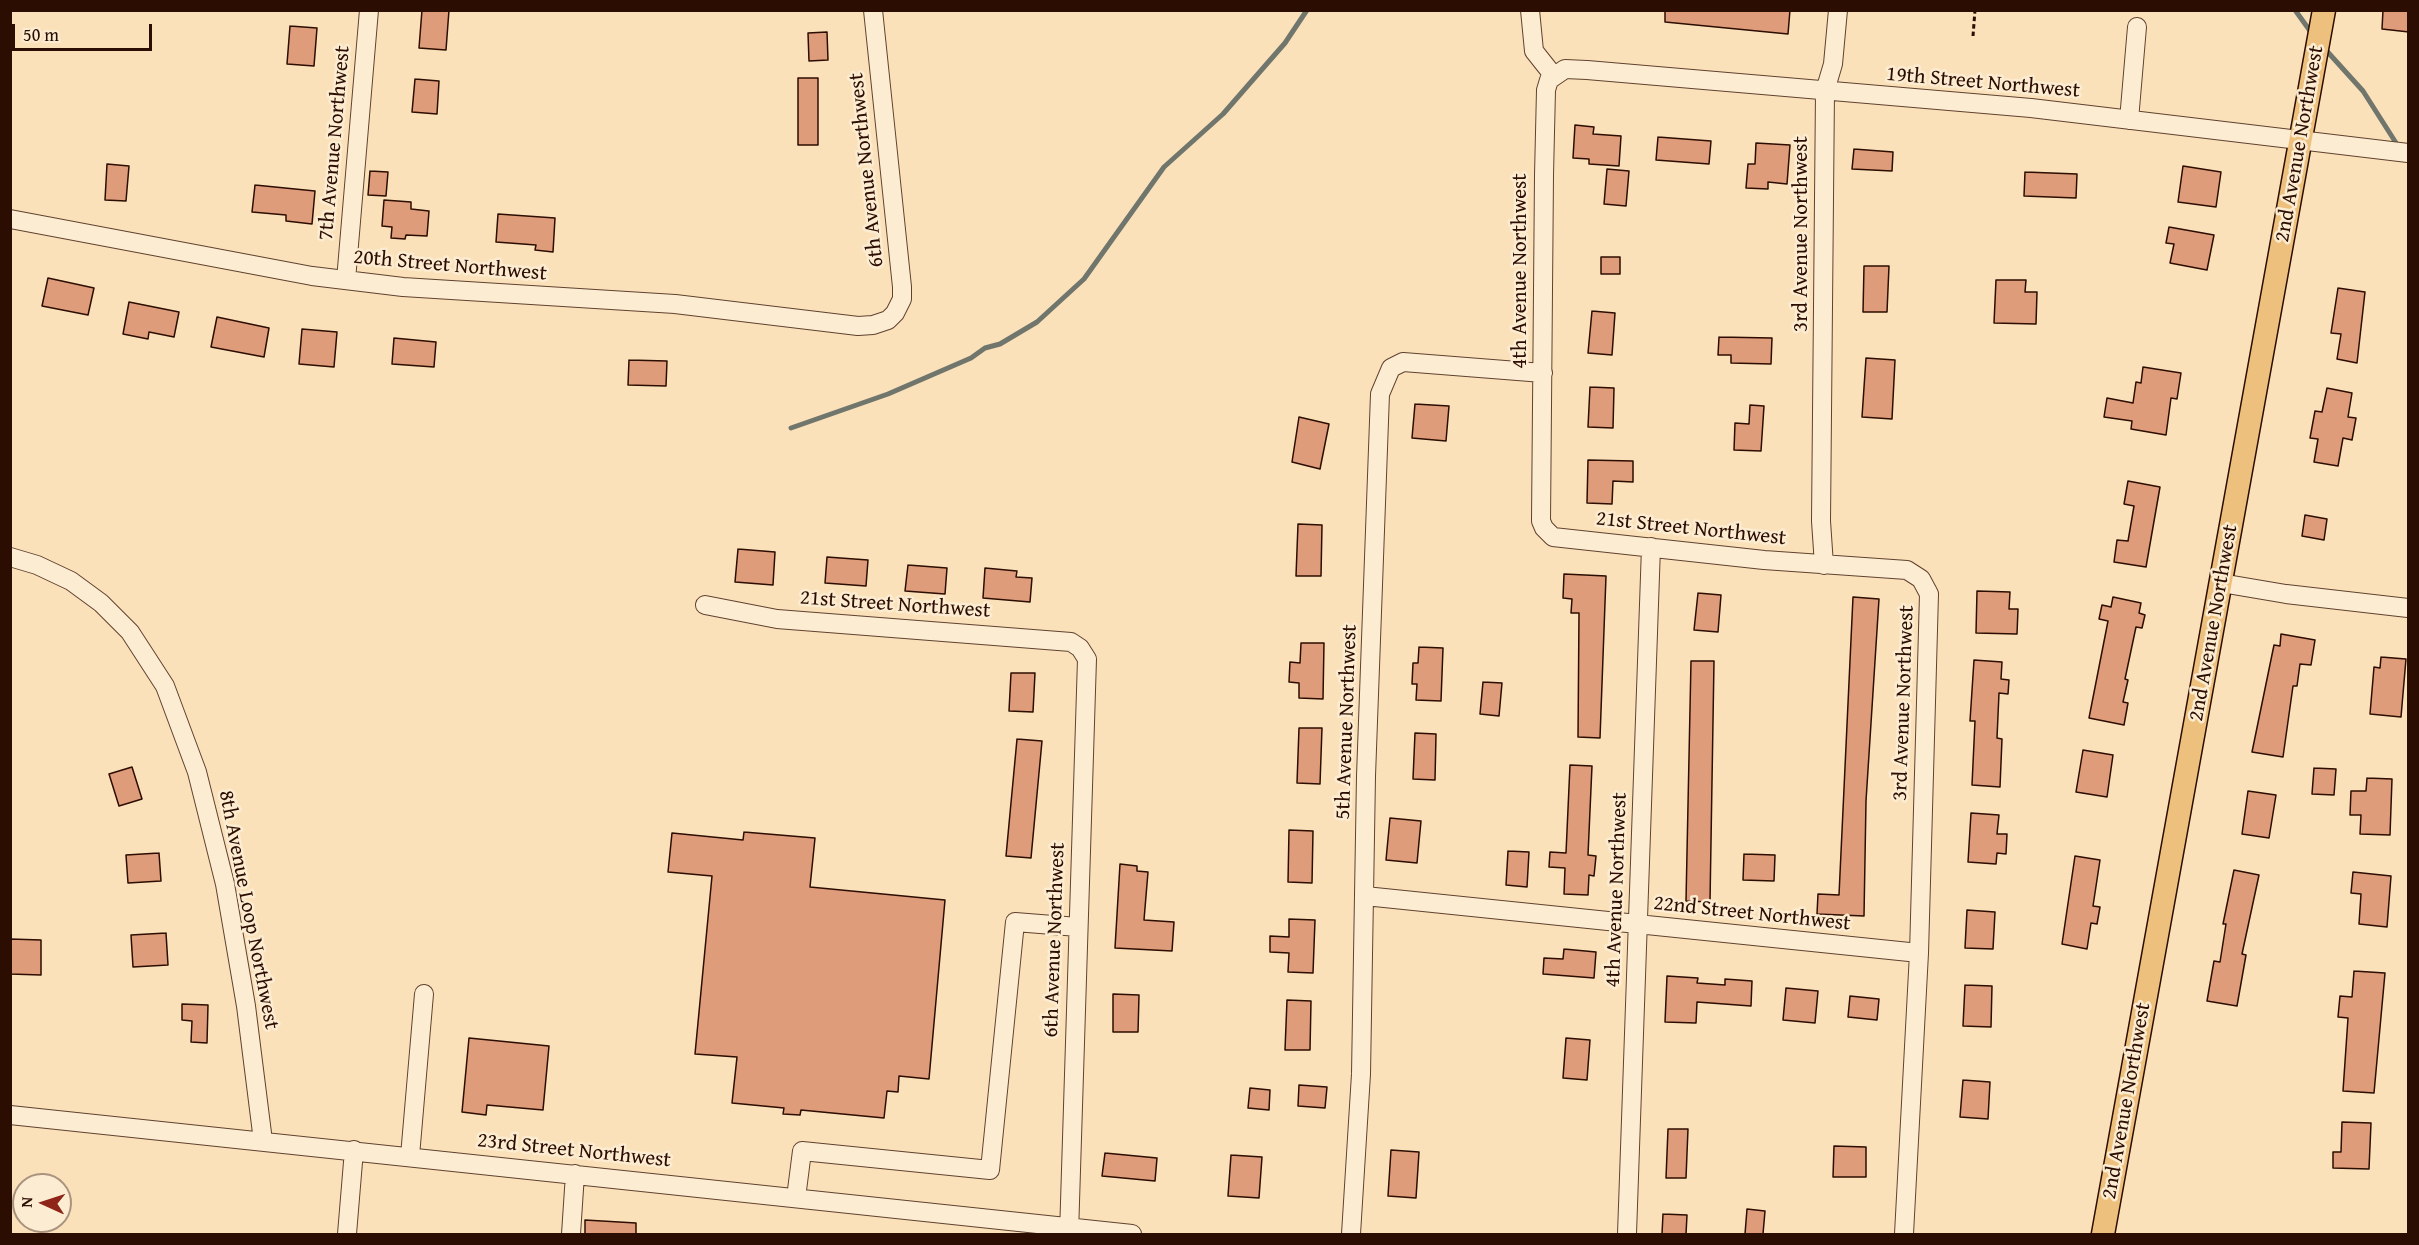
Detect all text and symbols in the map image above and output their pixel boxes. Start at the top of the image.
scale bar [15,12,154,50]
text: 50 m [23,21,59,48]
street label: 2nd Avenue Northwest [2270,44,2330,244]
street label: 7th Avenue Northwest [314,45,356,241]
street label: 19th Street Northwest [1885,62,2081,104]
street label: 6th Avenue Northwest [844,71,890,269]
street label: 3rd Avenue Northwest [1789,136,1815,332]
street label: 4th Avenue Northwest [1508,173,1534,369]
street label: 20th Street Northwest [352,245,548,287]
street label: 21st Street Northwest [1595,506,1787,552]
street label: 2nd Avenue Northwest [2184,523,2244,723]
street label: 21st Street Northwest [799,586,991,624]
street label: 3rd Avenue Northwest [1888,605,1920,801]
street label: 5th Avenue Northwest [1331,624,1363,820]
street label: 8th Avenue Loop Northwest [212,788,284,1032]
street label: 4th Avenue Northwest [1601,792,1633,988]
street label: 6th Avenue Northwest [1039,842,1071,1038]
street label: 22nd Street Northwest [1652,891,1852,937]
street label: 2nd Avenue Northwest [2097,1001,2157,1201]
street label: 23rd Street Northwest [476,1128,672,1174]
north arrow [12,1173,72,1233]
text: N [14,1196,38,1208]

